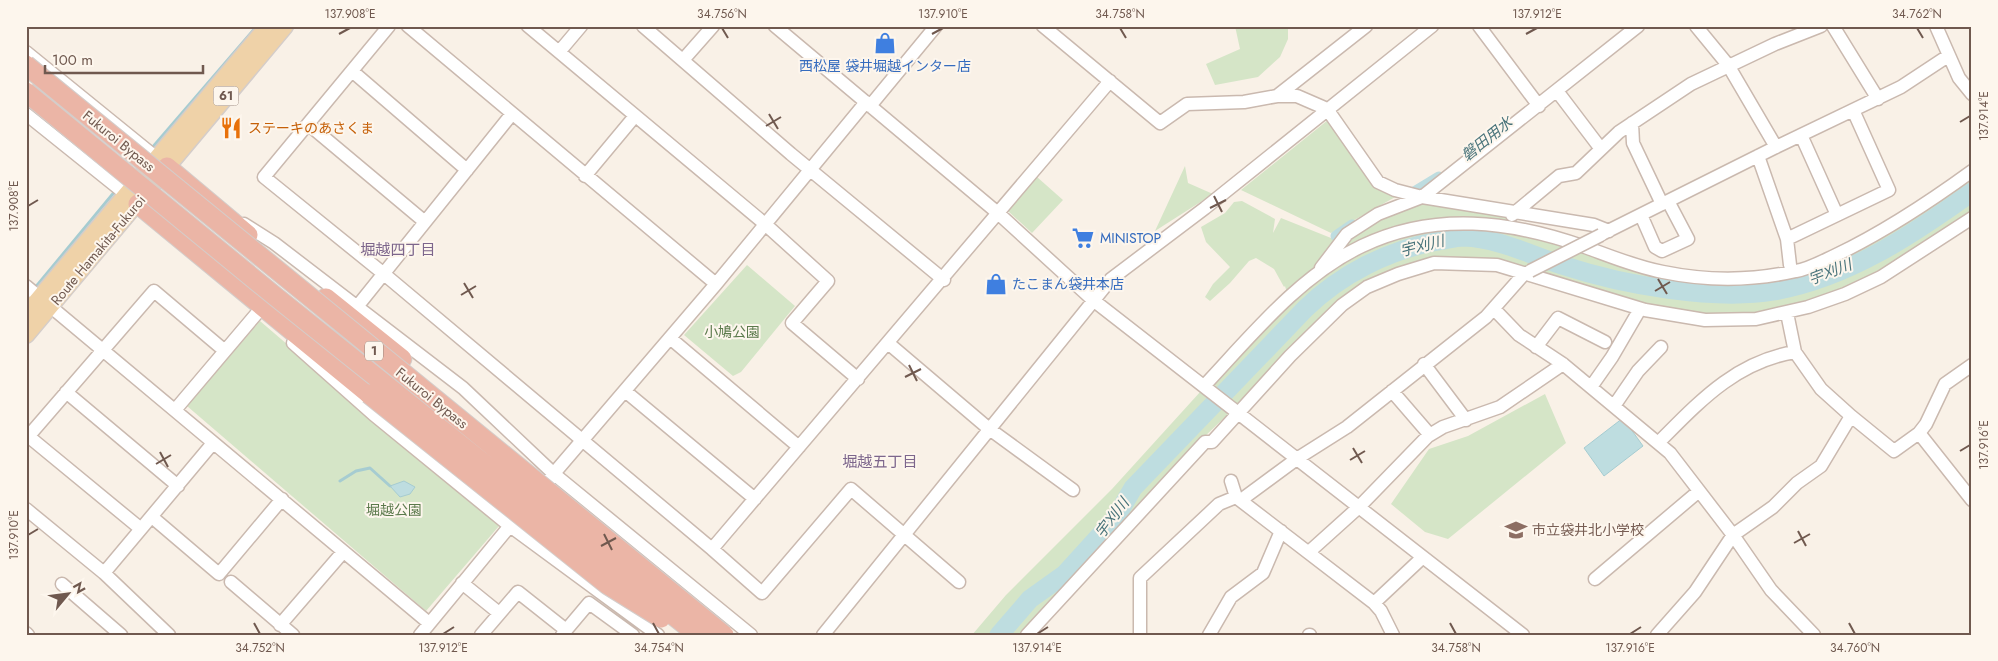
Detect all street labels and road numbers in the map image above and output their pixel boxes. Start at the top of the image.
road number: 61 [214,86,238,105]
street label: Fukuroi Bypass [79,106,160,177]
street label: Route Hamakita-Fukuroi [46,191,150,309]
road number: 1 [365,342,383,361]
street label: Fukuroi Bypass [392,363,473,434]

